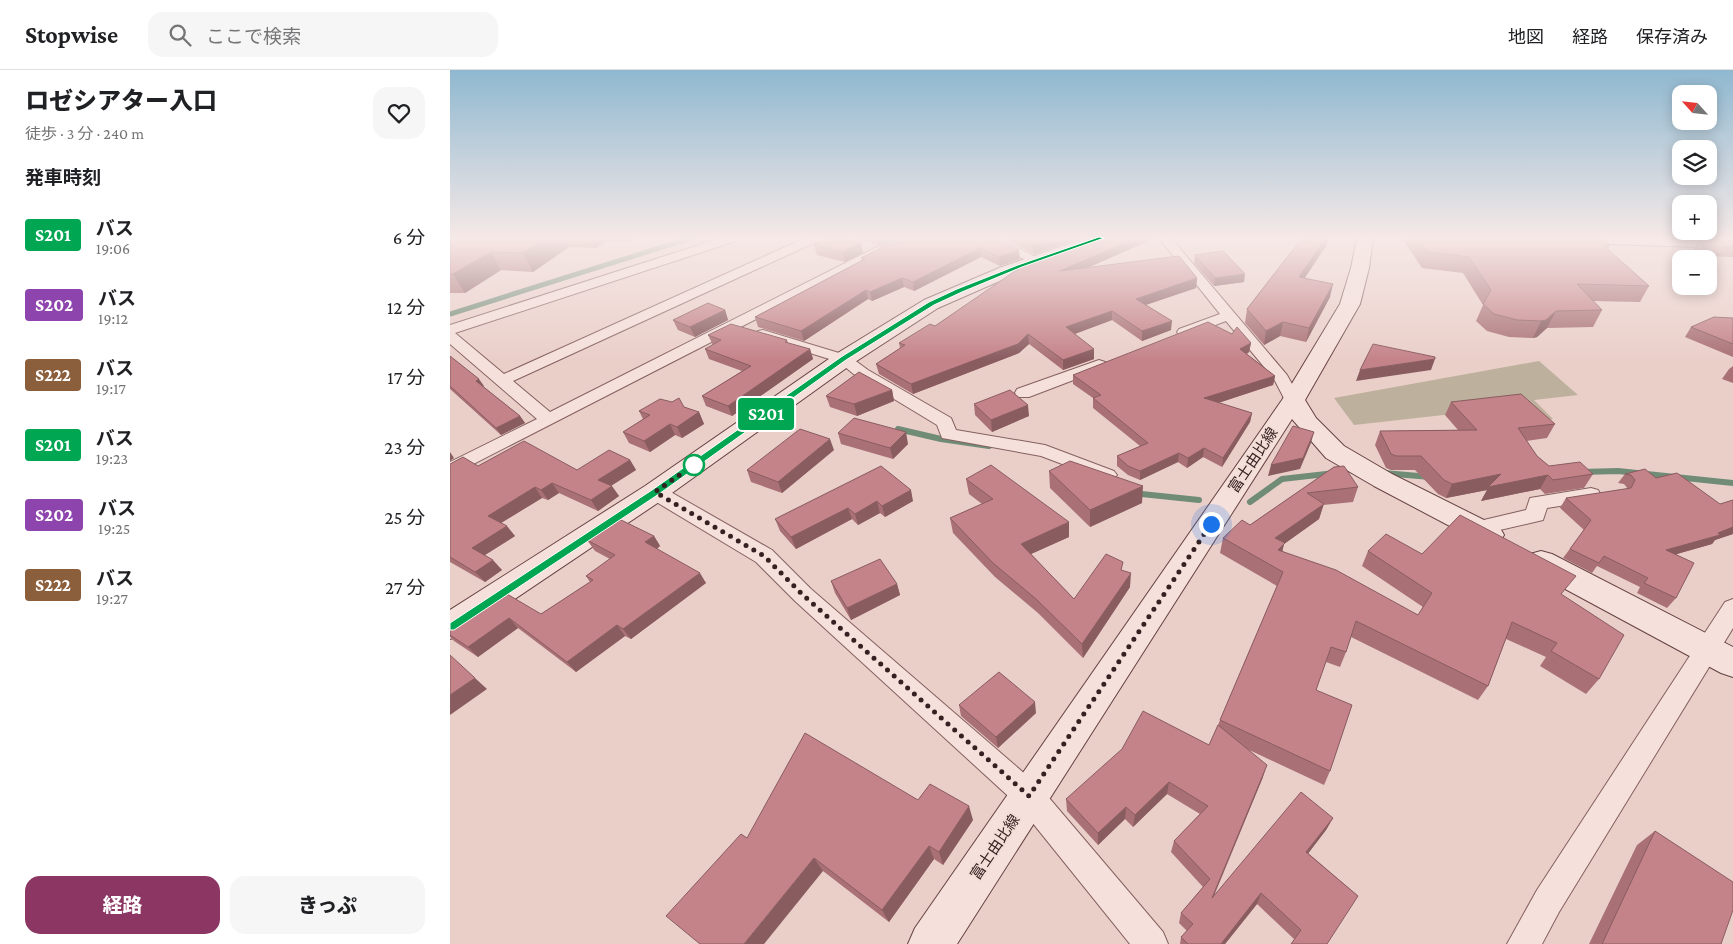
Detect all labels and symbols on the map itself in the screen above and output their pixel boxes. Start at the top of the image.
north arrow [1672,85,1718,130]
line badge: S201 [731,398,801,430]
street label: 富士由比線 [1225,424,1281,496]
unlabelled marker [683,454,705,476]
your location [1199,512,1224,537]
street label: 富士由比線 [967,811,1023,883]

